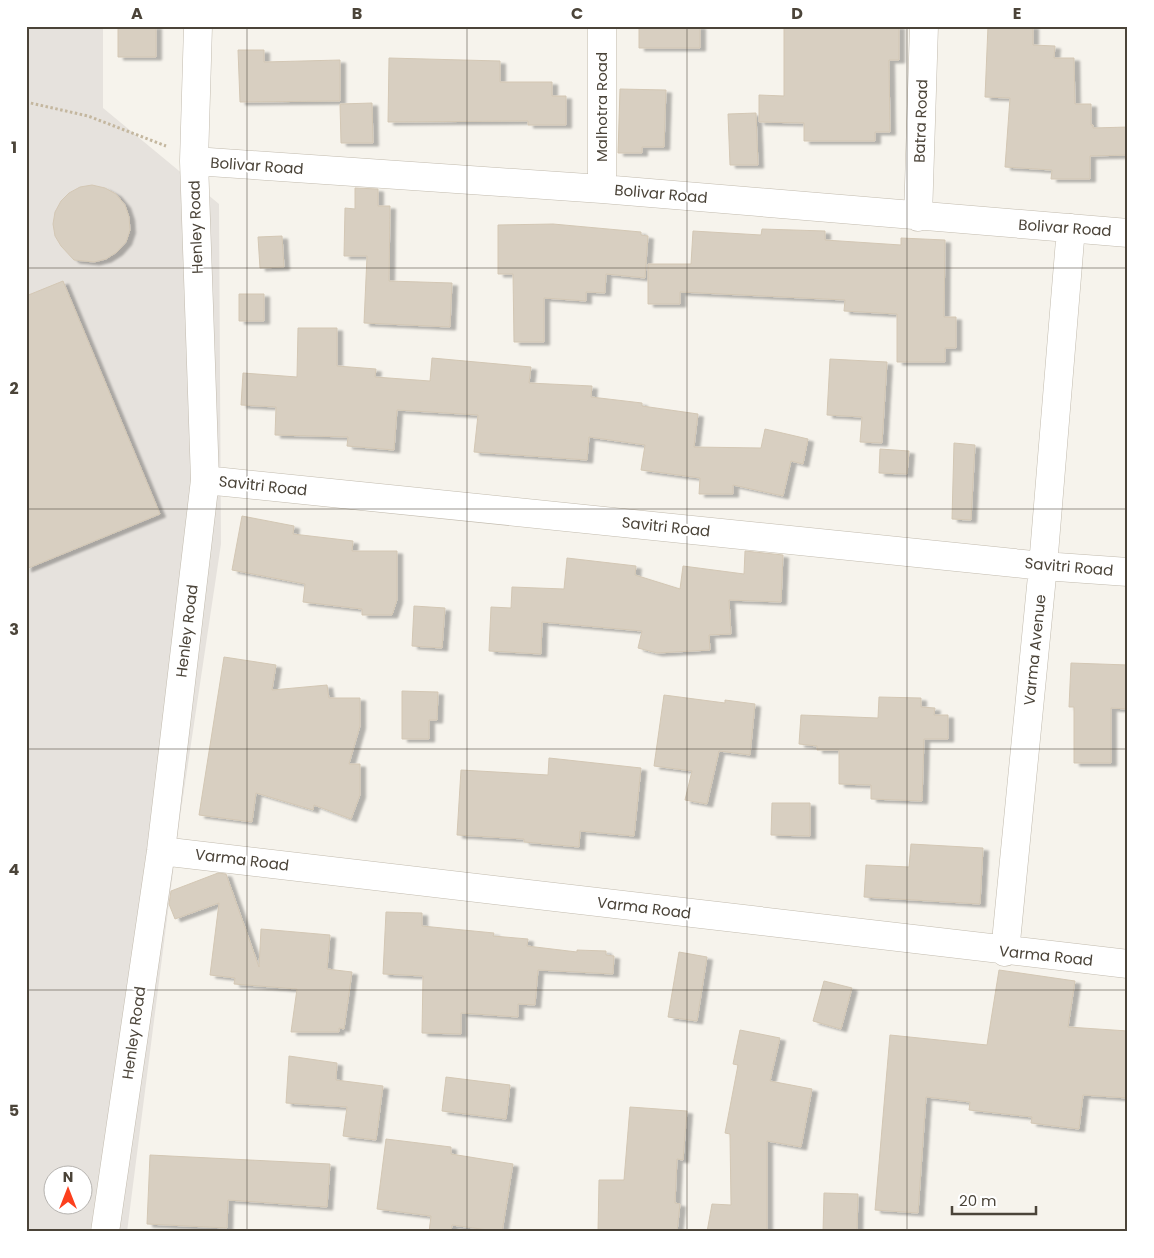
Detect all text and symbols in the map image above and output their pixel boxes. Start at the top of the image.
text: A [131,2,143,25]
text: B [352,2,362,25]
text: C [571,2,583,25]
text: D [791,2,803,25]
text: E [1013,2,1021,25]
street label: Malhotra Road [591,52,612,162]
street label: Batra Road [909,79,932,163]
text: 1 [11,136,17,159]
street label: Bolivar Road [210,152,304,179]
street label: Bolivar Road [614,179,708,208]
street label: Henley Road [183,180,208,274]
street label: Bolivar Road [1018,214,1112,241]
text: 2 [9,377,19,400]
street label: Savitri Road [218,470,308,501]
street label: Savitri Road [621,511,711,542]
street label: Savitri Road [1024,552,1114,581]
street label: Henley Road [170,583,203,679]
street label: Varma Avenue [1018,593,1051,707]
text: 3 [9,618,19,641]
street label: Varma Road [194,843,290,876]
text: 4 [9,858,20,881]
street label: Varma Road [596,891,692,924]
street label: Varma Road [998,940,1094,971]
street label: Henley Road [117,985,150,1081]
text: 5 [9,1099,19,1122]
north arrow [42,1166,92,1216]
text: N [63,1167,73,1187]
scale bar [952,1183,1035,1215]
text: 20 m [959,1190,997,1211]

